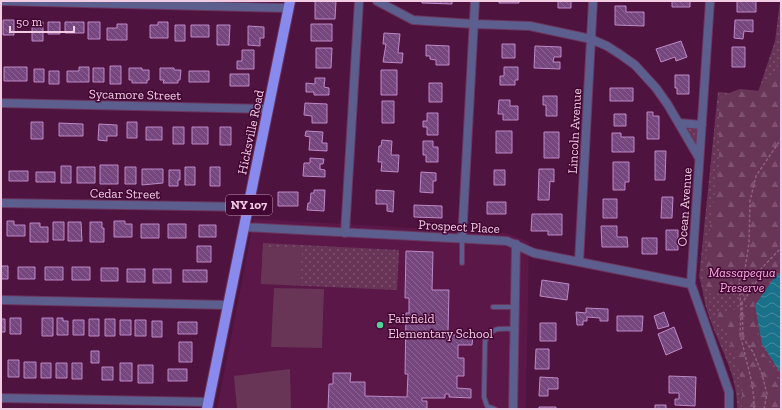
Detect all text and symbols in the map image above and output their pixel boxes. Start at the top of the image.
scale bar [10,8,74,34]
text: 50 m [16,15,43,29]
street label: Sycamore Street [89,86,181,103]
street label: Hicksville Road [234,88,267,176]
street label: Lincoln Avenue [565,88,584,174]
street label: Ocean Avenue [674,167,695,247]
street label: Cedar Street [90,185,160,202]
road number: NY 107 [226,195,272,215]
street label: Prospect Place [418,217,500,236]
park label: Massapequa Preserve [708,265,776,295]
place label: Fairfield Elementary School [388,311,493,341]
marker: Fairfield Elementary School [375,320,385,330]

